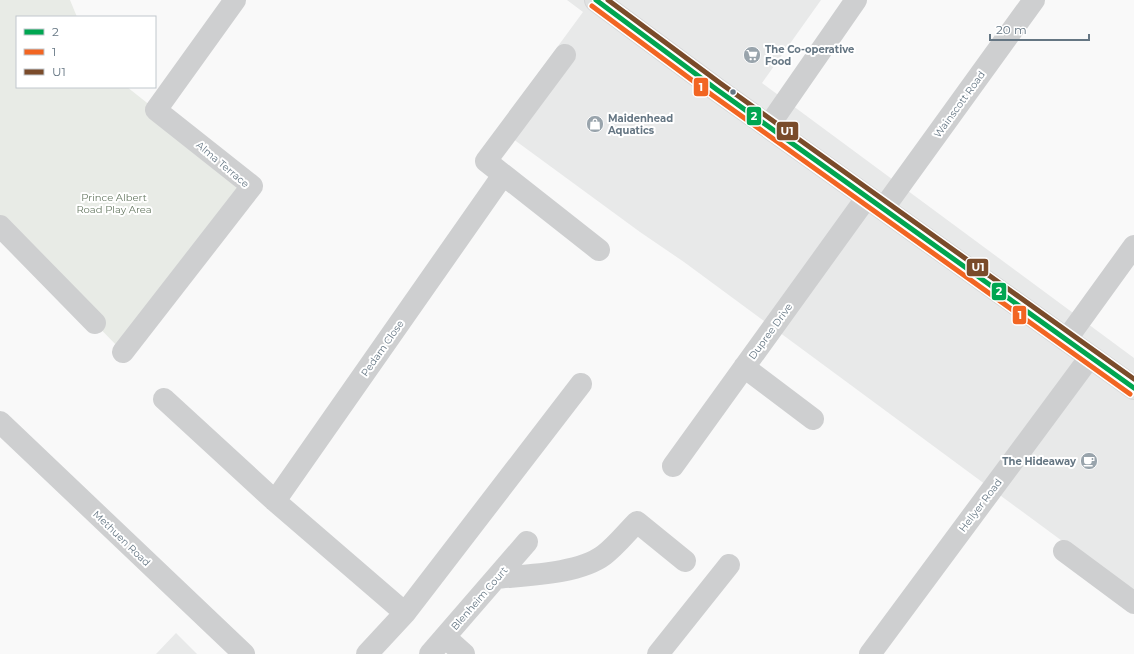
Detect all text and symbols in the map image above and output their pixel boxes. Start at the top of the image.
legend [16,16,156,88]
scale bar [990,16,1089,42]
text: 20 m [996,22,1027,37]
text: 2 [52,24,59,39]
place label: The Co-operative Food [765,43,854,68]
text: 1 [52,44,56,59]
supermarket icon: The Co-operative Food [742,45,762,65]
text: U1 [52,64,66,79]
street label: Wainscott Road [931,68,988,140]
line badge: 1 [693,77,709,97]
text: 1 [699,80,703,94]
unlabelled marker [728,87,738,97]
line badge: 2 [746,106,762,126]
text: 2 [751,109,758,123]
place label: Maidenhead Aquatics [607,112,673,137]
shop icon: Maidenhead Aquatics [585,114,605,134]
line badge: U1 [776,121,799,141]
text: U1 [781,124,793,138]
street label: Alma Terrace [194,138,252,190]
park label: Prince Albert Road Play Area [76,191,152,216]
line badge: U1 [966,258,989,277]
text: U1 [972,260,984,274]
line badge: 2 [991,282,1007,301]
text: 2 [996,284,1003,298]
street label: Dupree Drive [746,301,795,362]
line badge: 1 [1012,305,1027,325]
text: 1 [1018,308,1022,322]
street label: Pedam Close [358,318,407,379]
cafe icon: The Hideaway [1079,451,1099,471]
place label: The Hideaway [1002,455,1077,468]
street label: Hellyer Road [956,476,1005,535]
street label: Methuen Road [90,508,153,569]
street label: Blenheim Court [448,564,510,633]

